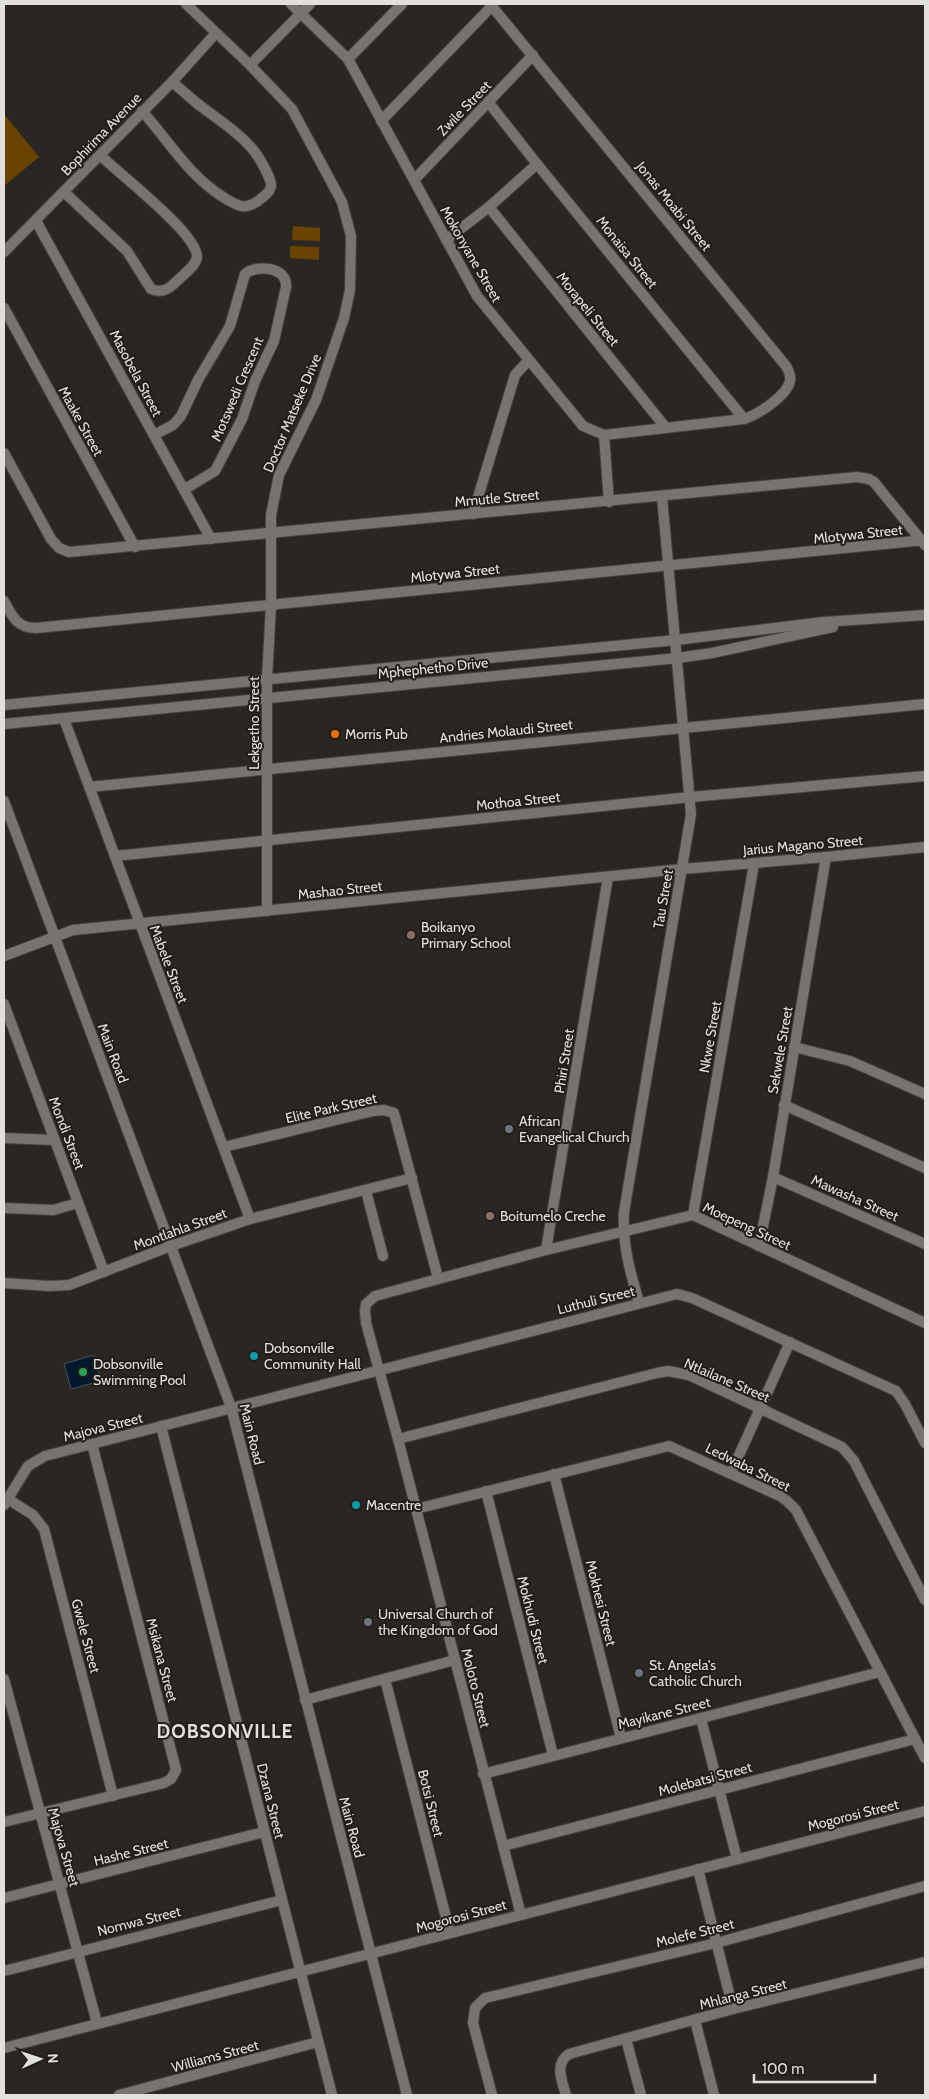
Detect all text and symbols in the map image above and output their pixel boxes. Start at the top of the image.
street label: Zwile Street [433,76,495,139]
street label: Bophirima Avenue [57,89,145,179]
street label: Jonas Moabi Street [632,157,716,255]
street label: Mokonyane Street [436,203,506,306]
street label: Monaisa Street [592,212,662,292]
street label: Morapeli Street [553,268,624,350]
street label: Masobela Street [106,327,167,420]
street label: Motswedi Crescent [207,334,267,444]
street label: Doctor Matseke Drive [259,351,325,475]
street label: Maake Street [54,383,108,459]
street label: Mmutle Street [454,485,540,511]
street label: Mlotywa Street [812,520,904,548]
street label: Mlotywa Street [409,559,501,587]
street label: Mphephetho Drive [377,653,489,683]
street label: Lekgetho Street [245,676,263,770]
street label: Andries Molaudi Street [438,715,574,747]
place label: Morris Pub [345,725,408,743]
marker: Morris Pub [329,728,341,740]
street label: Mothoa Street [475,788,561,814]
street label: Jarius Magano Street [741,831,864,859]
street label: Tau Street [649,868,677,930]
street label: Mashao Street [297,877,383,903]
place label: Boikanyo Primary School [421,918,511,952]
street label: Mabele Street [146,922,192,1006]
marker: Boikanyo Primary School [405,929,417,941]
street label: Nkwe Street [695,1000,725,1074]
street label: Sekwele Street [763,1005,797,1095]
street label: Main Road [93,1021,133,1085]
street label: Phiri Street [550,1027,578,1095]
street label: Elite Park Street [283,1089,379,1127]
street label: Mondi Street [45,1094,89,1172]
place label: African Evangelical Church [519,1112,630,1146]
marker: African Evangelical Church [503,1123,515,1135]
street label: Mawasha Street [808,1171,902,1225]
street label: Moepeng Street [700,1198,794,1254]
street label: Montlahla Street [131,1204,229,1254]
place label: Boitumelo Creche [500,1207,606,1225]
marker: Boitumelo Creche [484,1210,496,1222]
street label: Luthuli Street [555,1282,637,1318]
place label: Dobsonville Community Hall [264,1339,362,1373]
marker: Dobsonville Community Hall [248,1350,260,1362]
street label: Ntlailane Street [681,1354,773,1406]
place label: Dobsonville Swimming Pool [93,1355,187,1389]
marker: Dobsonville Swimming Pool [77,1366,89,1378]
street label: Main Road [236,1402,268,1466]
street label: Majova Street [61,1408,145,1446]
street label: Ledwaba Street [703,1439,794,1495]
place label: Macentre [366,1496,421,1514]
marker: Macentre [350,1499,362,1511]
street label: Mokhesi Street [582,1558,620,1648]
street label: Mokhudi Street [513,1574,553,1666]
street label: Gwele Street [67,1597,105,1675]
place label: Universal Church of the Kingdom of God [378,1605,498,1639]
street label: Msikana Street [142,1616,182,1704]
marker: Universal Church of the Kingdom of God [362,1616,374,1628]
street label: Moloto Street [457,1646,495,1730]
place label: St. Angela's Catholic Church [649,1656,742,1690]
marker: St. Angela's Catholic Church [633,1667,645,1679]
street label: Mayikane Street [616,1693,712,1733]
district label: DOBSONVILLE [157,1720,293,1743]
street label: Molebatsi Street [656,1758,754,1800]
street label: Dzana Street [253,1761,289,1841]
street label: Botsi Street [414,1768,448,1839]
street label: Main Road [335,1795,369,1859]
street label: Mogorosi Street [805,1795,901,1835]
street label: Majova Street [44,1805,84,1889]
street label: Hashe Street [92,1834,170,1870]
street label: Mogorosi Street [414,1895,509,1937]
street label: Nomwa Street [95,1902,183,1940]
street label: Molefe Street [654,1915,736,1951]
street label: Mhlanga Street [697,1974,789,2014]
north arrow [15,2034,65,2084]
street label: Williams Street [169,2036,261,2076]
scale bar [754,2052,875,2084]
text: N [44,2053,62,2064]
text: 100 m [762,2060,804,2078]

